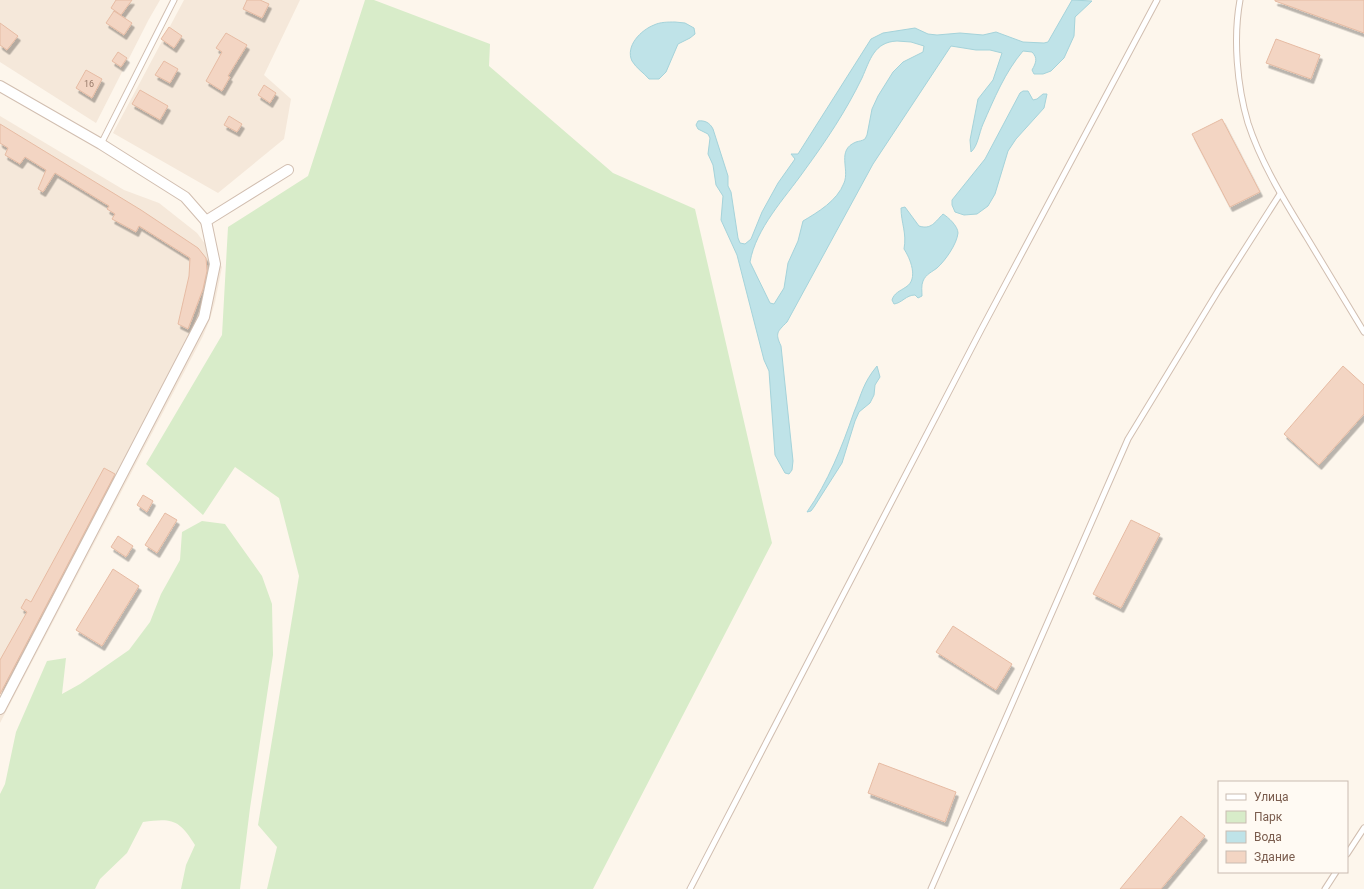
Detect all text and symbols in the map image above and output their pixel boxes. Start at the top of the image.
house number: 16 [84,79,94,89]
legend [1218,781,1348,873]
text: Улица [1254,790,1289,804]
text: Парк [1254,810,1283,824]
text: Вода [1254,830,1282,844]
text: Здание [1254,850,1295,864]

